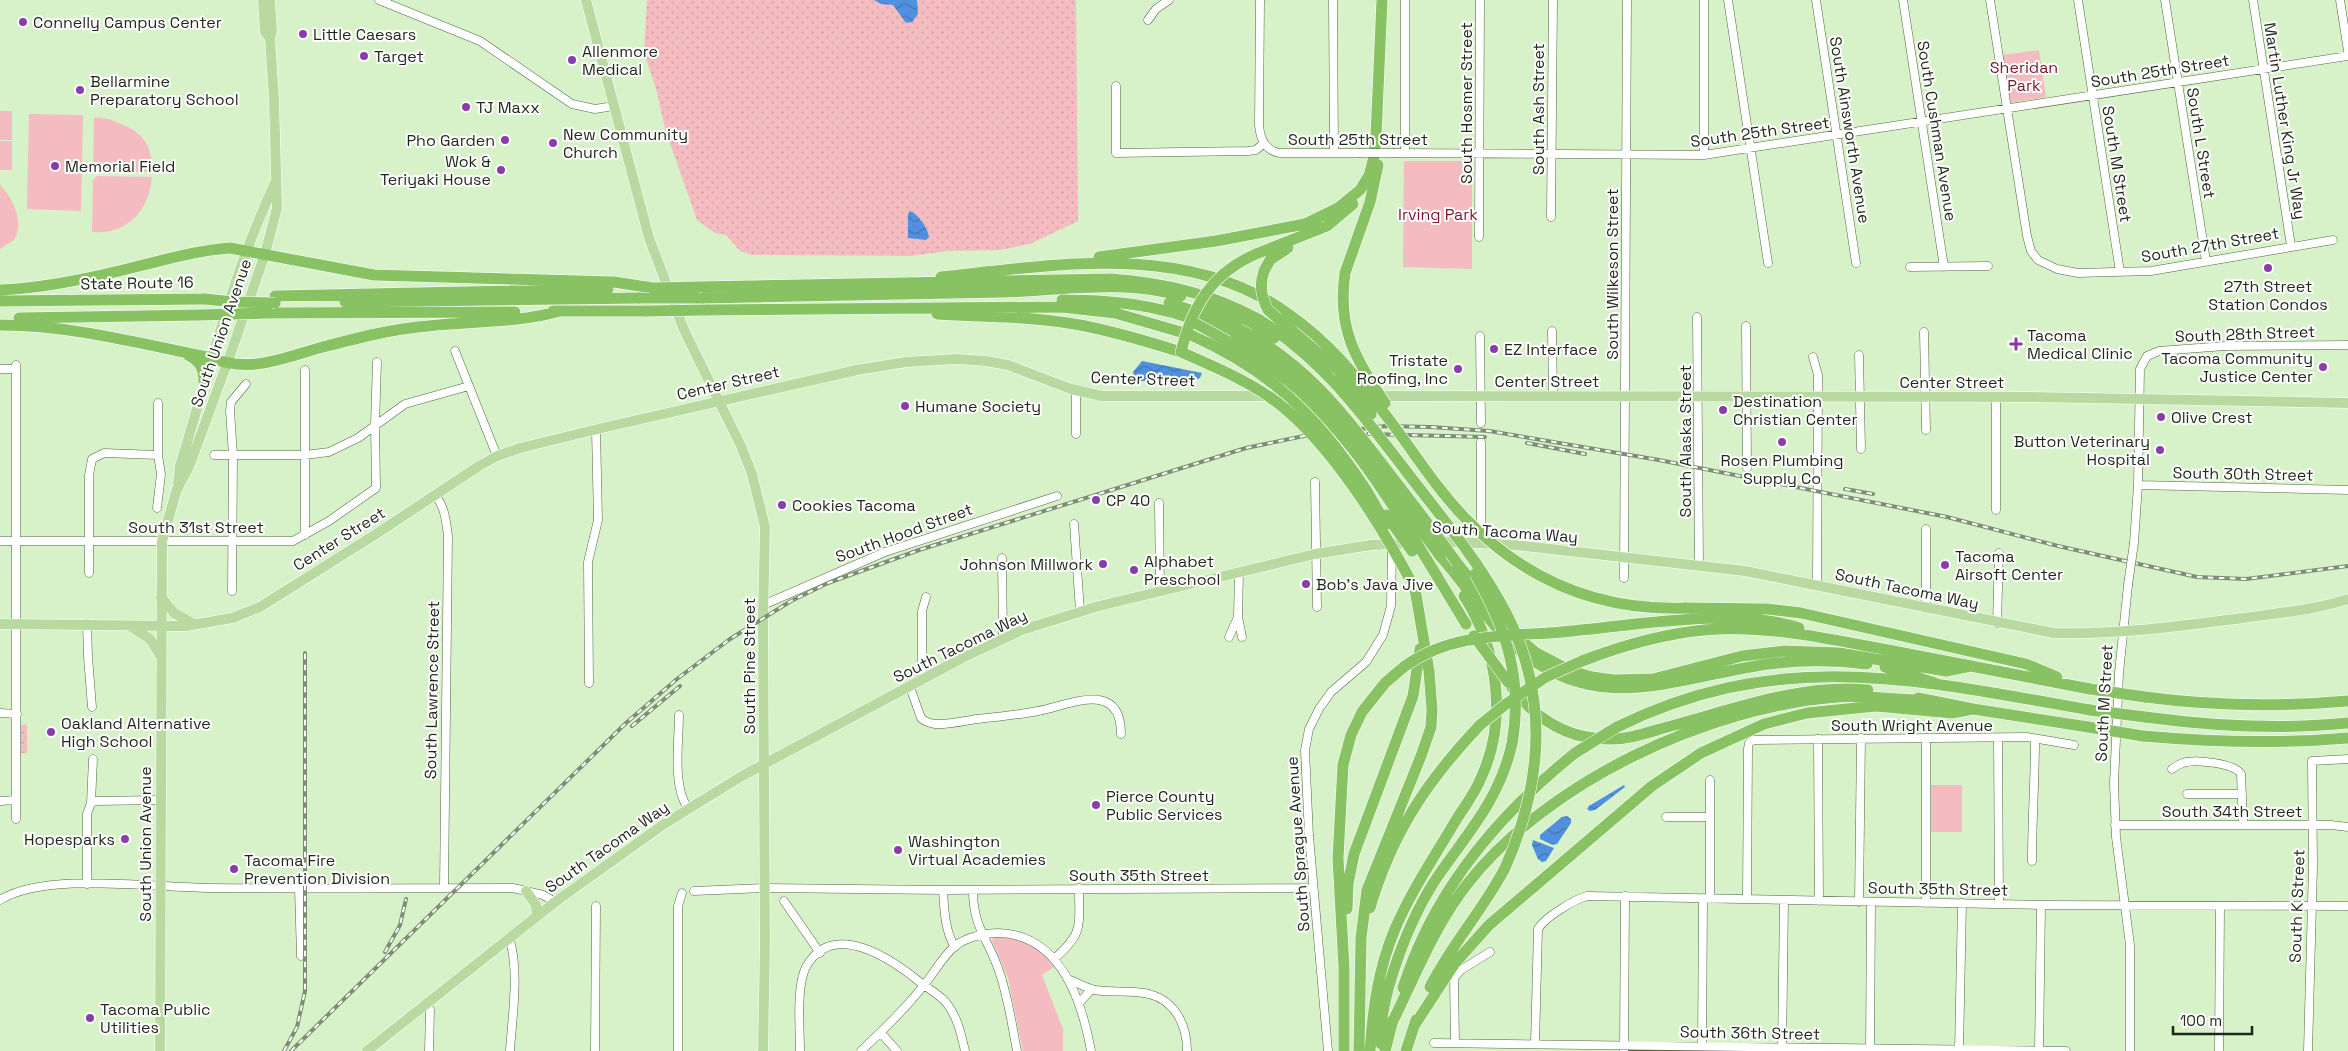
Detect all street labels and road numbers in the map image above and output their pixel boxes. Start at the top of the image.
street label: Martin Luther King Jr Way [2259,21,2311,221]
street label: South Hosmer Street [1456,22,1477,184]
street label: South Ainsworth Avenue [1825,35,1875,225]
street label: South Cushman Avenue [1912,39,1962,223]
street label: South Ash Street [1528,43,1549,175]
street label: South 25th Street [2089,50,2231,92]
street label: South L Street [2182,86,2220,200]
street label: South M Street [2097,104,2137,224]
street label: South 25th Street [1689,112,1831,152]
street label: South 25th Street [1288,129,1428,150]
street label: South Wilkeson Street [1602,188,1623,360]
street label: South 27th Street [2139,223,2281,267]
street label: South Union Avenue [186,256,256,410]
street label: State Route 16 [80,272,194,294]
street label: South 28th Street [2174,321,2316,347]
street label: Center Street [675,361,781,405]
street label: South Alaska Street [1675,365,1696,517]
street label: Center Street [1090,367,1196,391]
street label: Center Street [1495,371,1599,392]
street label: Center Street [1900,372,2004,393]
street label: South 30th Street [2172,462,2314,486]
street label: South Hood Street [833,498,975,568]
street label: Center Street [289,502,389,576]
street label: South Tacoma Way [1431,516,1579,548]
street label: South 31st Street [128,517,264,538]
street label: South Tacoma Way [1833,564,1981,614]
street label: South Pine Street [739,598,760,734]
street label: South Lawrence Street [420,601,444,779]
street label: South Tacoma Way [890,604,1030,688]
street label: South M Street [2090,644,2118,762]
street label: South Wright Avenue [1831,715,1993,736]
street label: South Sprague Avenue [1281,756,1315,932]
street label: South Union Avenue [135,766,156,922]
street label: South Tacoma Way [541,796,673,898]
street label: South 34th Street [2162,801,2302,822]
street label: South K Street [2285,849,2309,963]
street label: South 35th Street [1069,865,1209,886]
street label: South 35th Street [1868,877,2008,901]
street label: South 36th Street [1680,1021,1820,1045]

